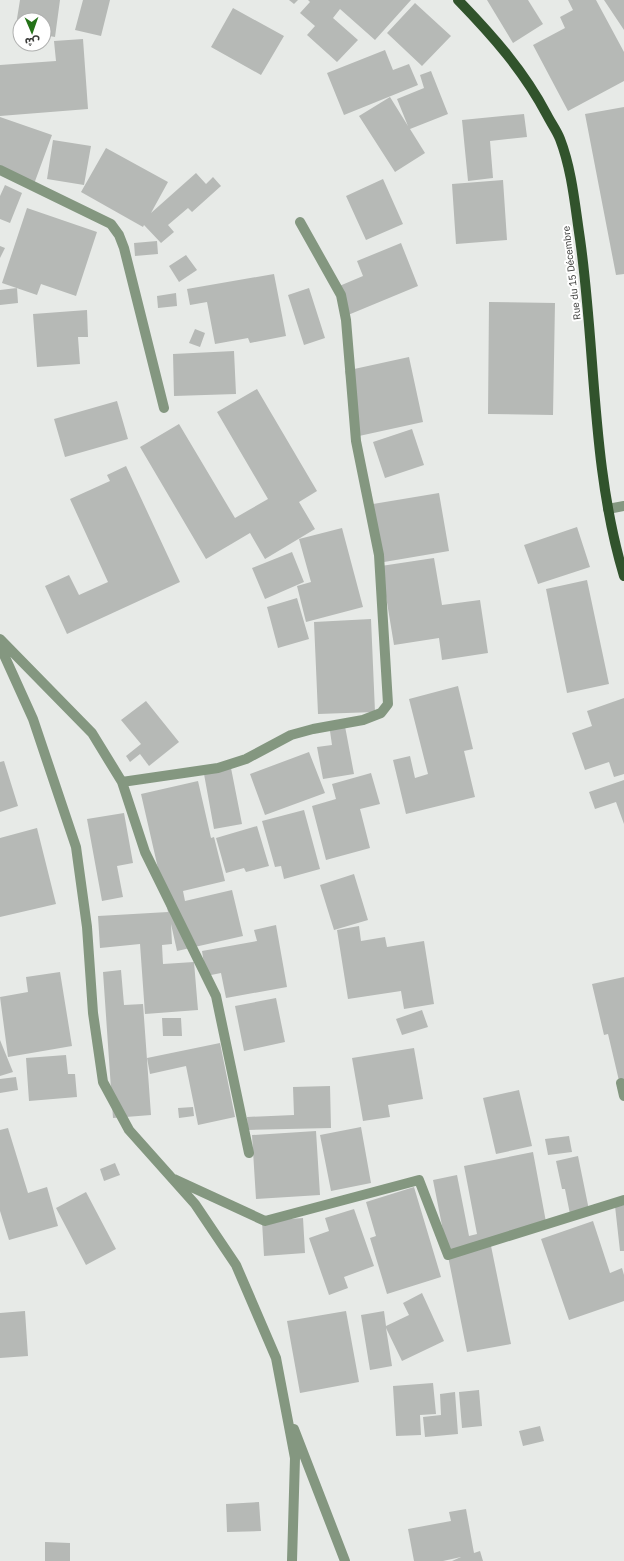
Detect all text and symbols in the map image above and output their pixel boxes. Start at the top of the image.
north arrow [12,12,52,52]
text: ش [25,35,40,49]
street label: Rue du 15 Décembre [559,225,584,321]

